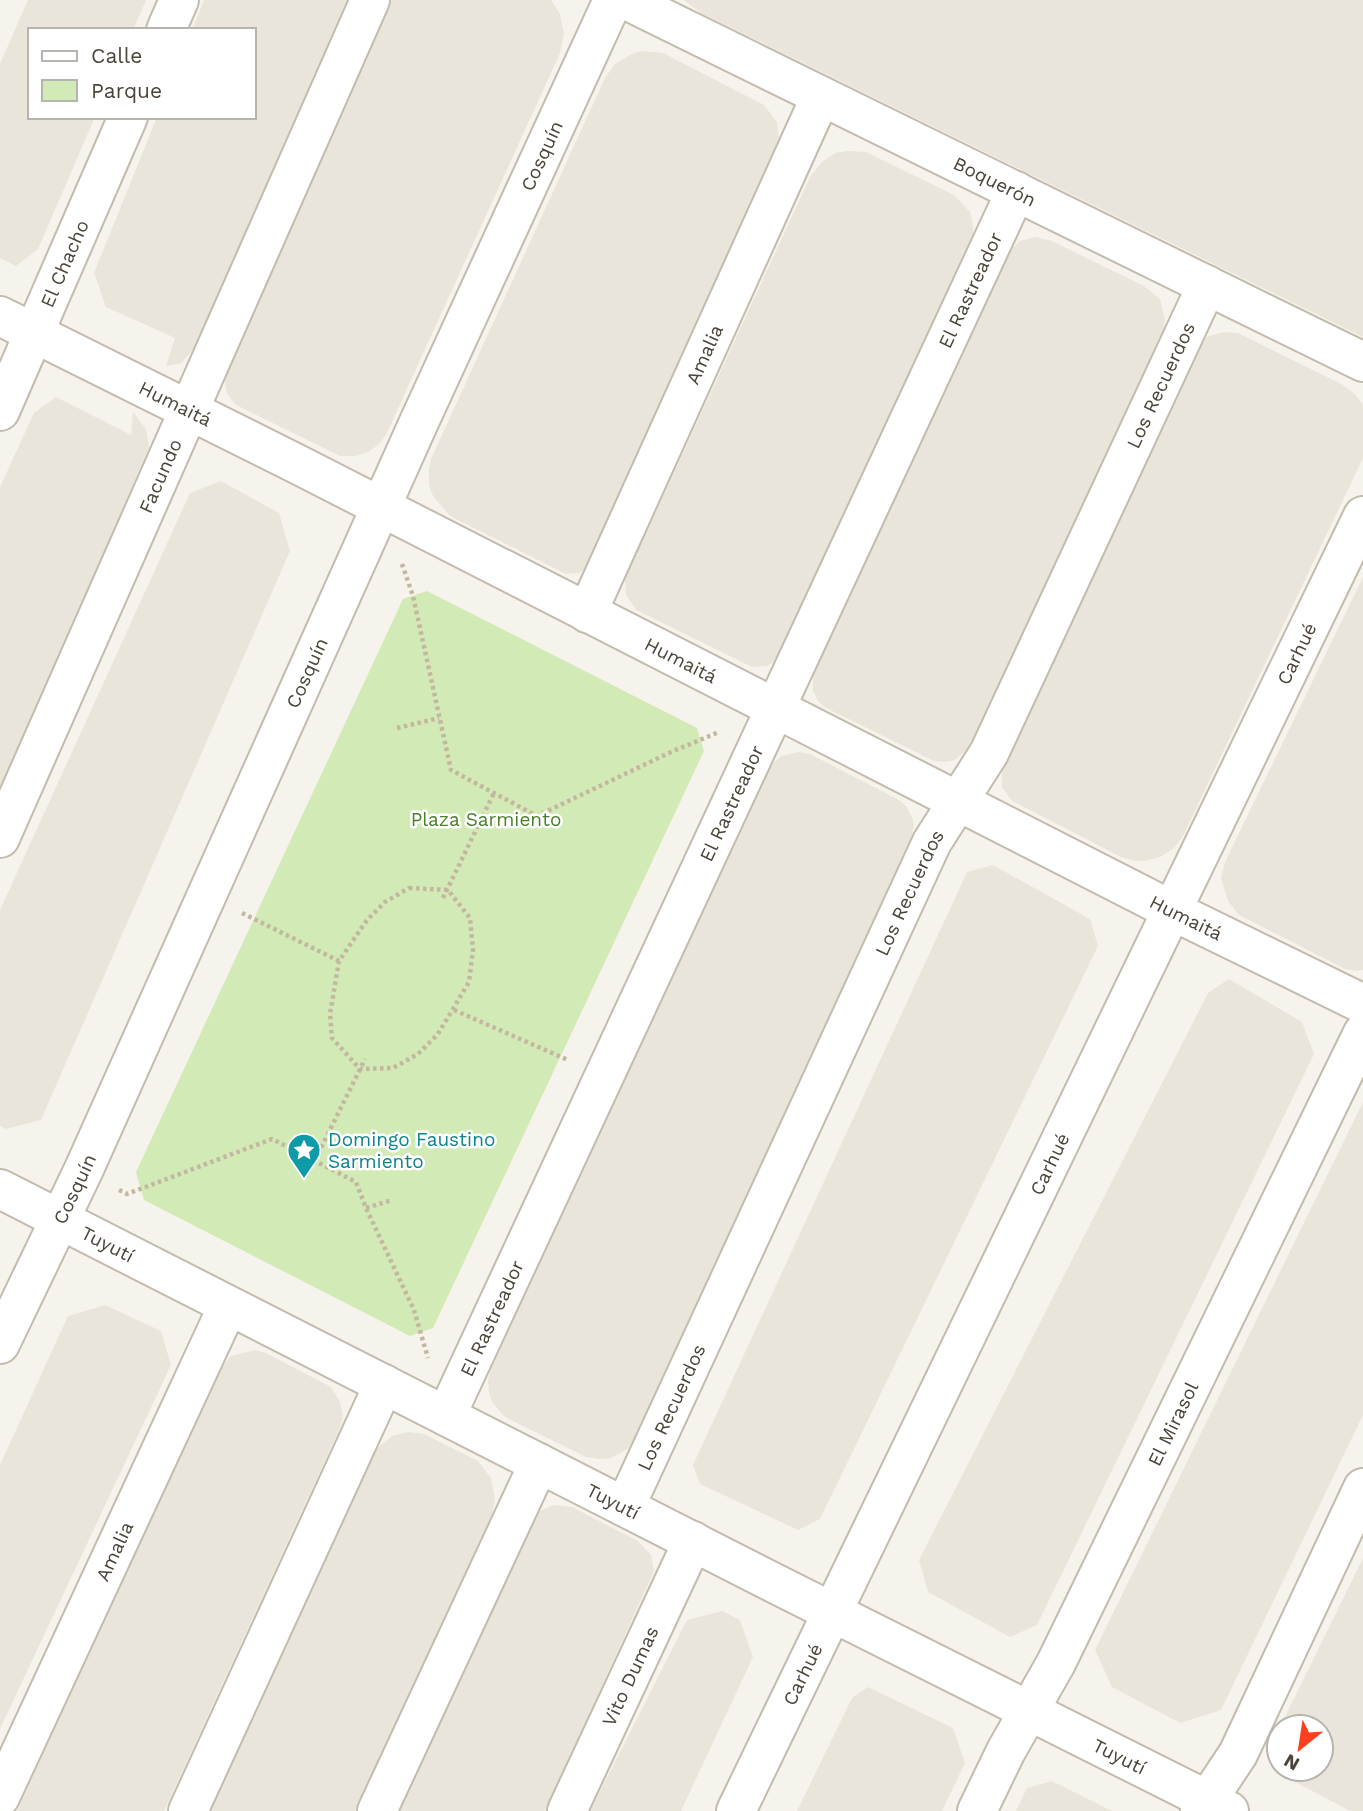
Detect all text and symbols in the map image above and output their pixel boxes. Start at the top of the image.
legend [28,28,256,119]
text: Calle [91,43,142,68]
text: Parque [91,78,162,103]
street label: Cosquín [516,117,568,195]
street label: Boquerón [950,152,1040,212]
street label: El Chacho [36,216,94,311]
street label: El Rastreador [934,228,1007,352]
street label: Los Recuerdos [1122,319,1200,452]
street label: Amalia [681,321,728,388]
street label: Humaitá [135,376,216,432]
street label: Facundo [134,435,187,517]
street label: Carhué [1272,619,1322,688]
street label: Humaitá [641,632,721,689]
street label: Cosquín [281,634,333,712]
street label: El Rastreador [695,741,769,865]
park label: Plaza Sarmiento [411,808,561,831]
street label: Los Recuerdos [870,825,949,959]
street label: Humaitá [1146,890,1226,946]
place label: Domingo Faustino Sarmiento [328,1128,495,1173]
street label: Carhué [1025,1129,1075,1199]
place icon: Domingo Faustino Sarmiento [285,1131,323,1180]
street label: Cosquín [48,1150,101,1228]
street label: Tuyutí [77,1221,138,1267]
street label: El Rastreador [455,1256,529,1380]
street label: Los Recuerdos [633,1341,711,1474]
street label: El Mirasol [1143,1378,1203,1470]
street label: Tuyutí [583,1478,643,1525]
street label: Amalia [91,1518,138,1585]
street label: Vito Dumas [597,1623,664,1730]
street label: Carhué [778,1640,827,1709]
north arrow [1265,1713,1335,1783]
street label: Tuyutí [1089,1734,1150,1780]
text: N [1280,1749,1304,1776]

